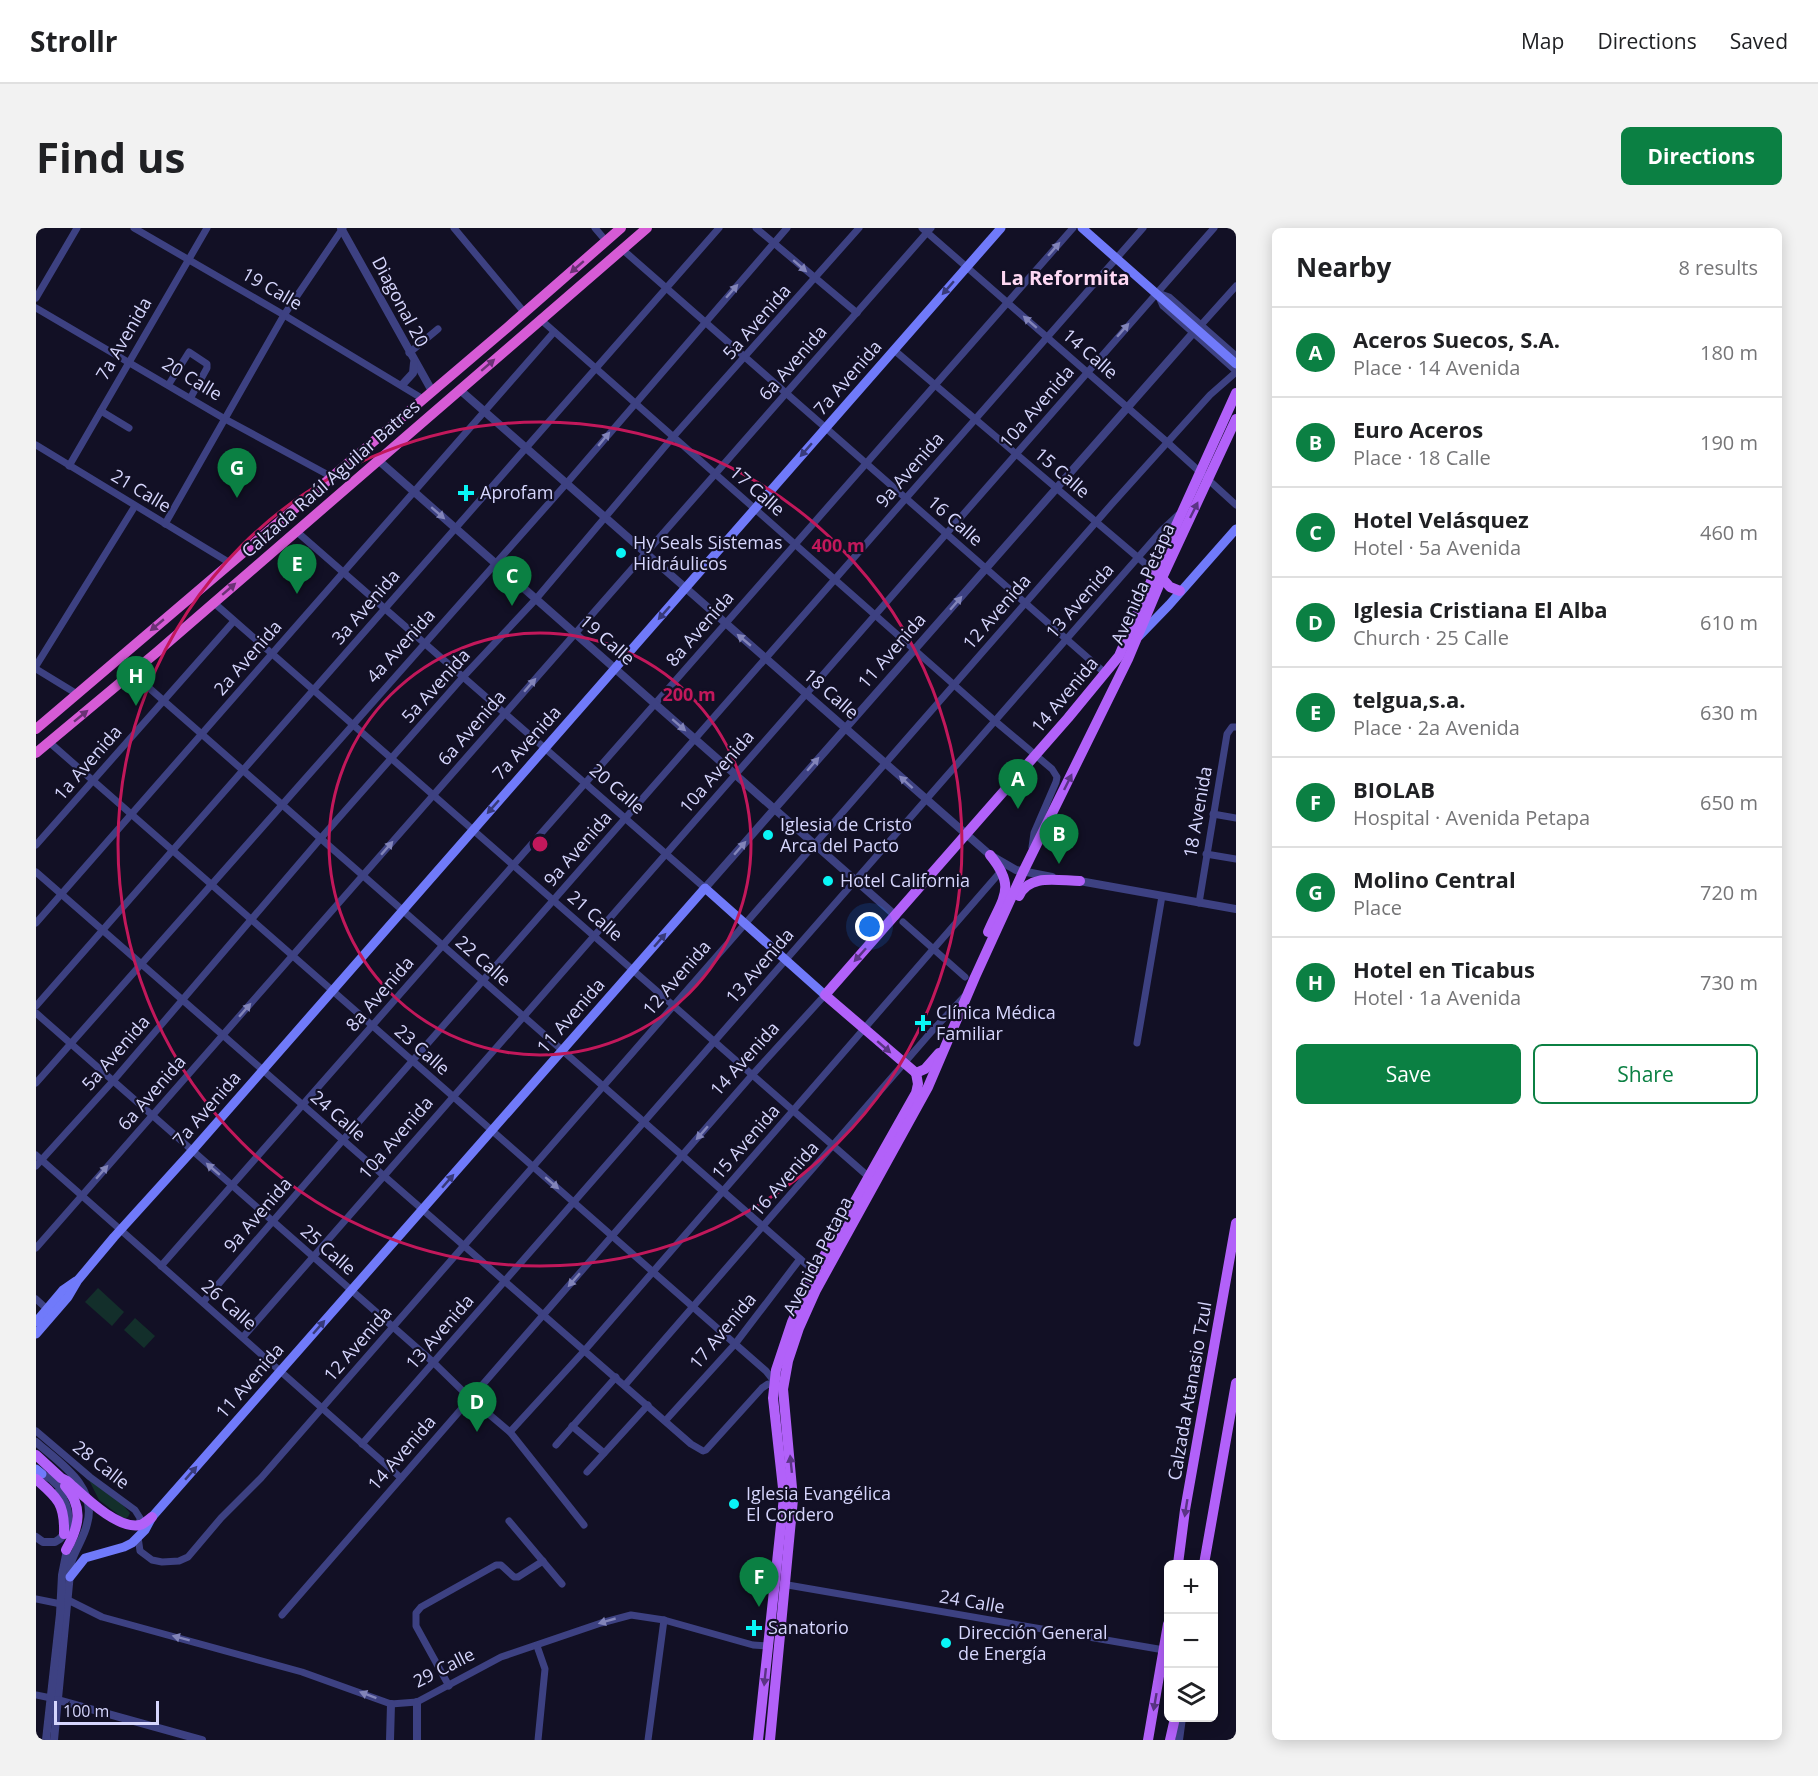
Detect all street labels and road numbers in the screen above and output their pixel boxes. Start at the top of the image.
street label: Diagonal 20 [367,252,435,351]
street label: 19 Calle [238,261,307,315]
street label: 5a Avenida [717,279,796,364]
street label: 7a Avenida [90,293,157,384]
street label: 6a Avenida [753,320,832,405]
street label: 14 Calle [1058,323,1123,384]
street label: 7a Avenida [808,335,887,420]
street label: 20 Calle [158,351,227,405]
street label: 10a Avenida [994,360,1079,453]
street label: Calzada Raúl Aguilar Batres [236,394,425,562]
street label: 9a Avenida [870,427,949,512]
street label: 15 Calle [1030,442,1095,503]
street label: 17 Calle [725,460,790,521]
street label: 21 Calle [107,463,176,517]
street label: 16 Calle [923,490,988,551]
street label: Avenida Petapa [1105,519,1180,648]
street label: 13 Avenida [1040,558,1119,643]
street label: 3a Avenida [326,564,405,649]
street label: 12 Avenida [957,569,1036,654]
street label: 8a Avenida [660,586,739,671]
street label: 4a Avenida [361,603,440,688]
street label: 11 Avenida [852,608,931,693]
street label: 19 Calle [575,609,640,670]
street label: 2a Avenida [208,615,287,700]
street label: 5a Avenida [396,643,475,728]
street label: 14 Avenida [1025,651,1103,737]
street label: 18 Calle [799,663,864,724]
street label: 6a Avenida [432,685,511,770]
street label: 7a Avenida [487,700,566,785]
street label: 1a Avenida [48,720,127,805]
street label: 10a Avenida [674,725,759,818]
street label: 20 Calle [585,758,650,819]
street label: 18 Avenida [1177,764,1217,859]
street label: 9a Avenida [538,806,617,891]
street label: 21 Calle [563,885,628,946]
street label: 13 Avenida [720,923,799,1008]
street label: 22 Calle [451,930,516,991]
street label: 12 Avenida [637,935,716,1020]
street label: 8a Avenida [340,951,419,1036]
street label: 11 Avenida [531,973,610,1058]
street label: 5a Avenida [76,1010,155,1095]
street label: 14 Avenida [704,1016,784,1101]
street label: 23 Calle [390,1019,455,1080]
street label: 6a Avenida [112,1050,191,1135]
street label: 7a Avenida [167,1066,246,1151]
street label: 24 Calle [306,1085,371,1146]
street label: 10a Avenida [353,1091,438,1184]
street label: 15 Avenida [706,1099,785,1184]
street label: 16 Avenida [745,1136,824,1221]
street label: 9a Avenida [218,1172,297,1257]
street label: Avenida Petapa [777,1192,857,1319]
street label: 25 Calle [296,1219,361,1280]
street label: 26 Calle [197,1274,262,1335]
street label: 17 Avenida [683,1287,761,1373]
street label: 13 Avenida [400,1289,479,1374]
street label: Calzada Atanasio Tzul [1161,1299,1217,1482]
street label: 12 Avenida [318,1301,397,1386]
street label: 11 Avenida [210,1338,289,1423]
street label: 14 Avenida [362,1410,441,1495]
street label: 28 Calle [68,1435,135,1494]
street label: 24 Calle [938,1583,1007,1619]
street label: 29 Calle [409,1641,478,1693]

